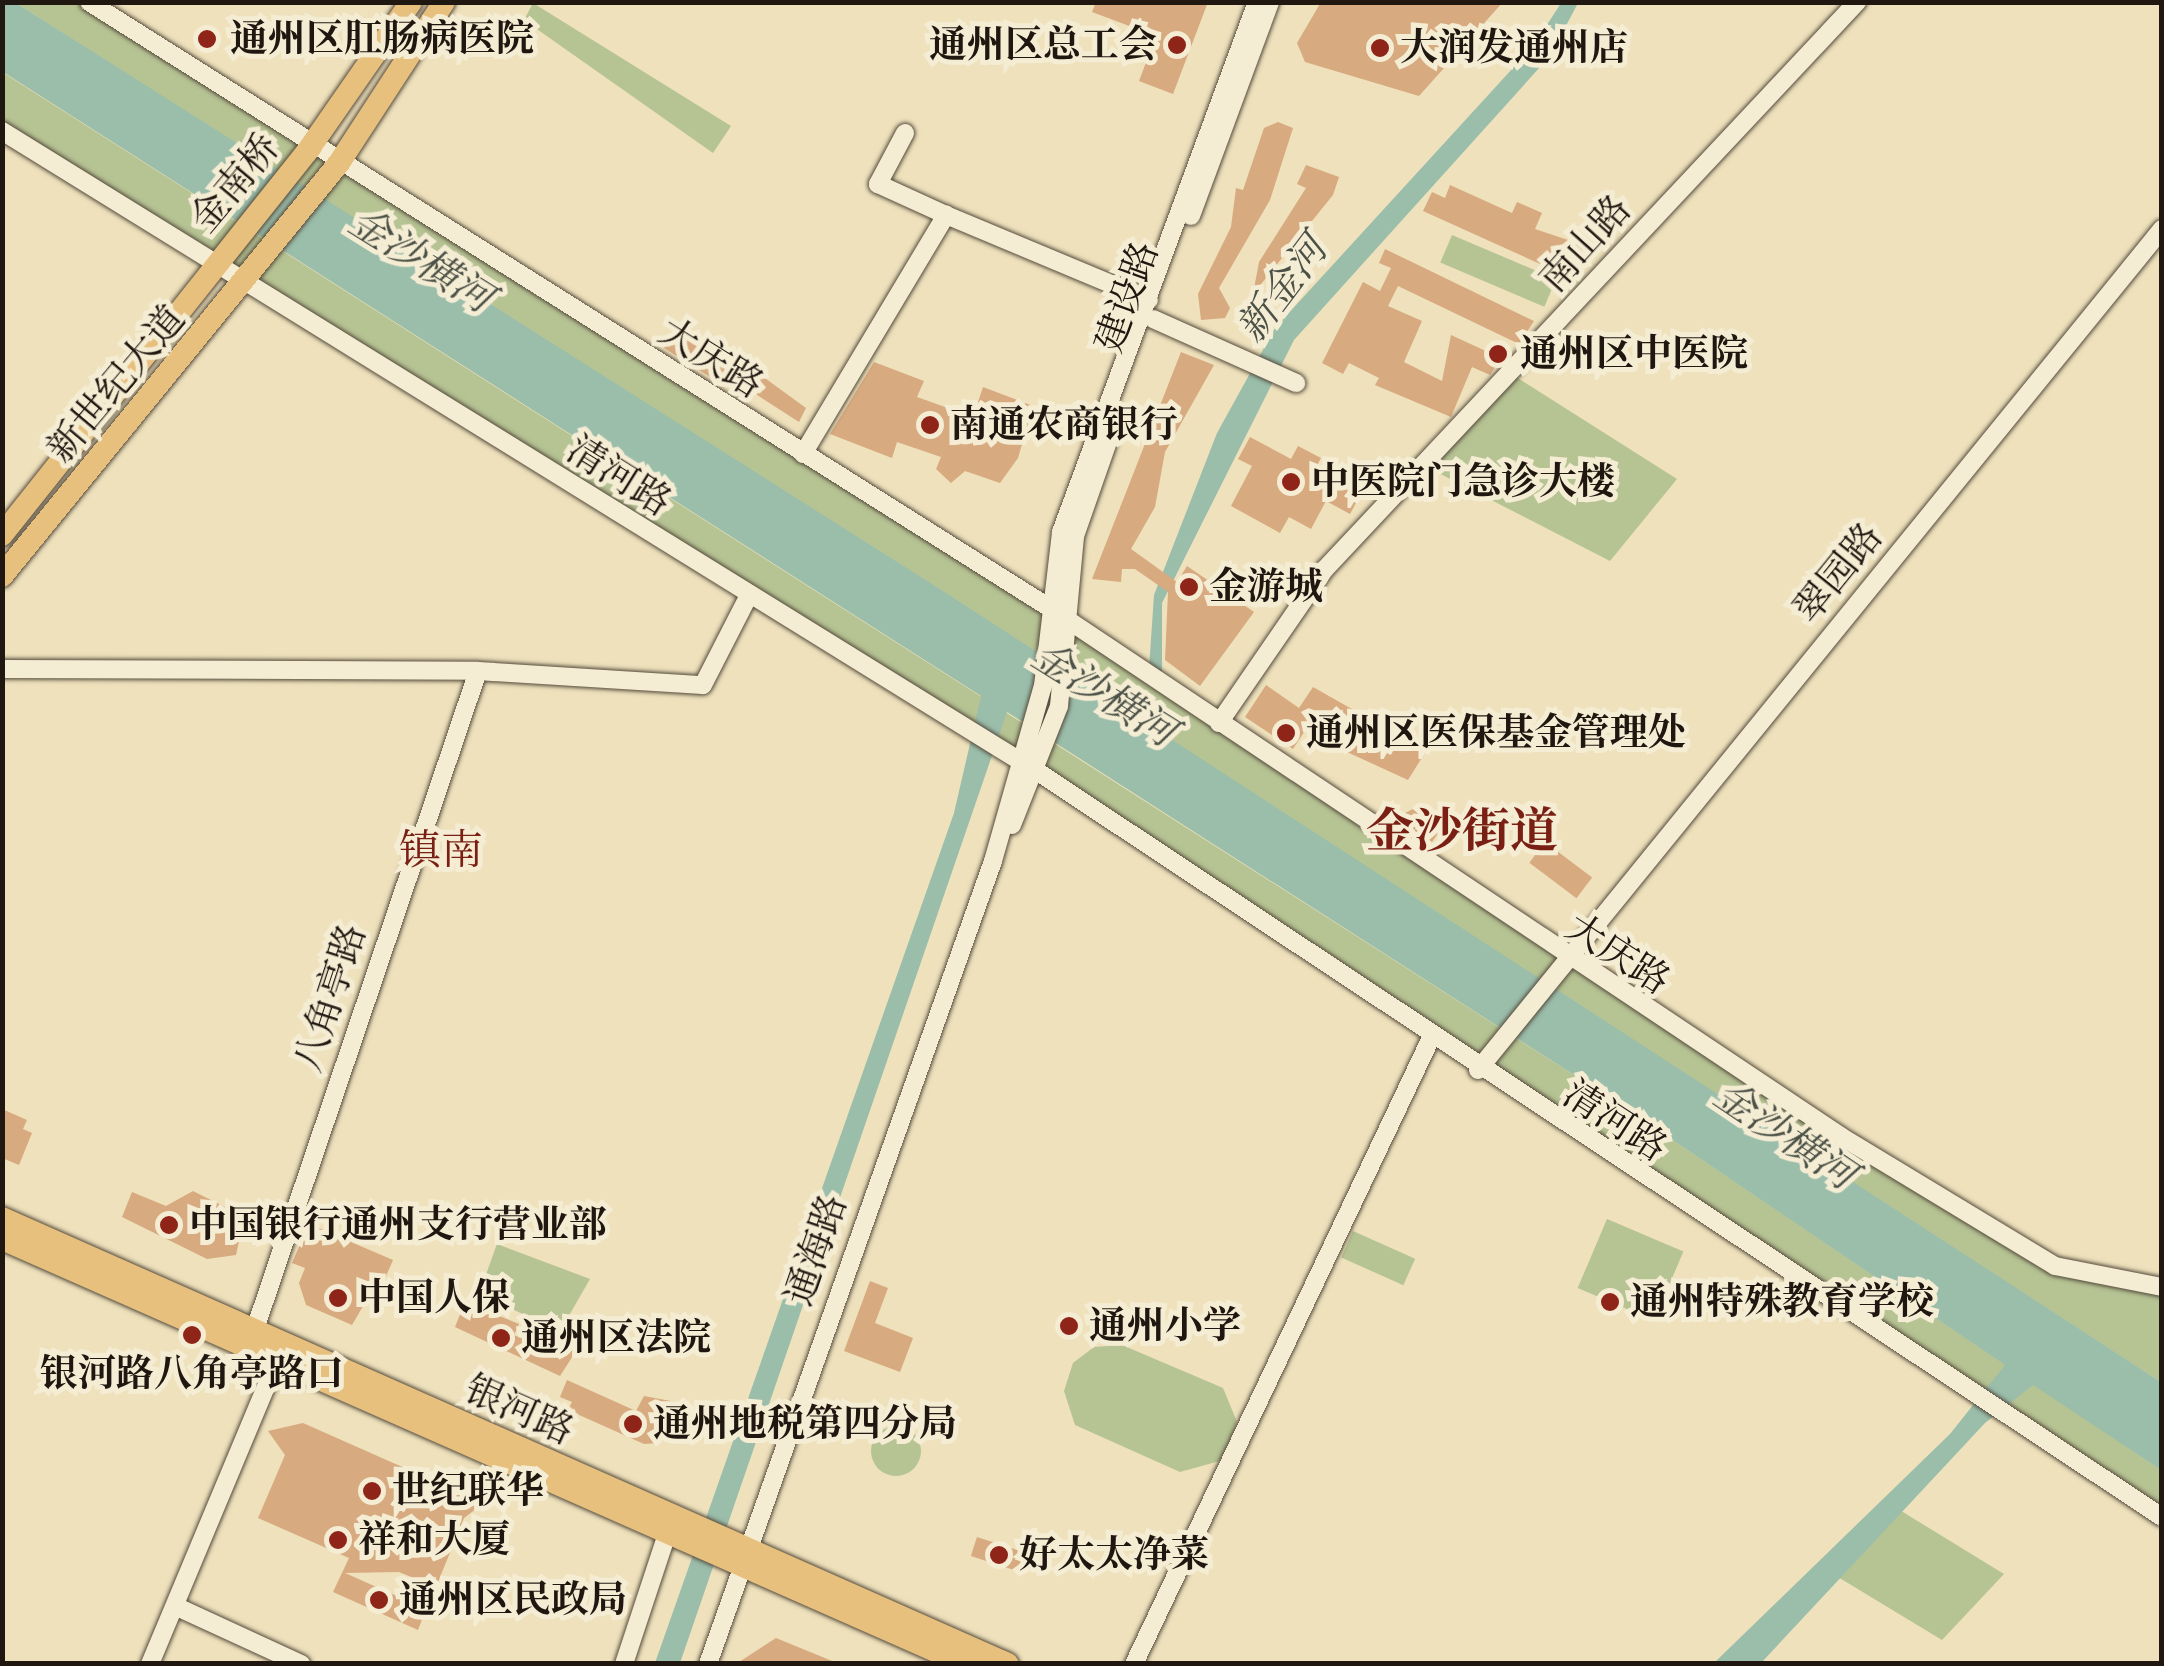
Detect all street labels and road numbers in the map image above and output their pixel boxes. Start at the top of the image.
street label: 金南桥 [181,125,289,241]
street label: 南山路 [1530,186,1640,302]
street label: 建设路 [1086,236,1168,358]
street label: 新世纪大道 [37,297,195,471]
street label: 大庆路 [651,308,771,408]
street label: 清河路 [559,426,679,526]
street label: 翠园路 [1784,514,1892,632]
street label: 大庆路 [1558,904,1678,1004]
street label: 八角亭路 [285,919,375,1077]
street label: 清河路 [1555,1071,1675,1171]
street label: 通海路 [776,1189,856,1311]
street label: 银河路 [458,1366,580,1454]

